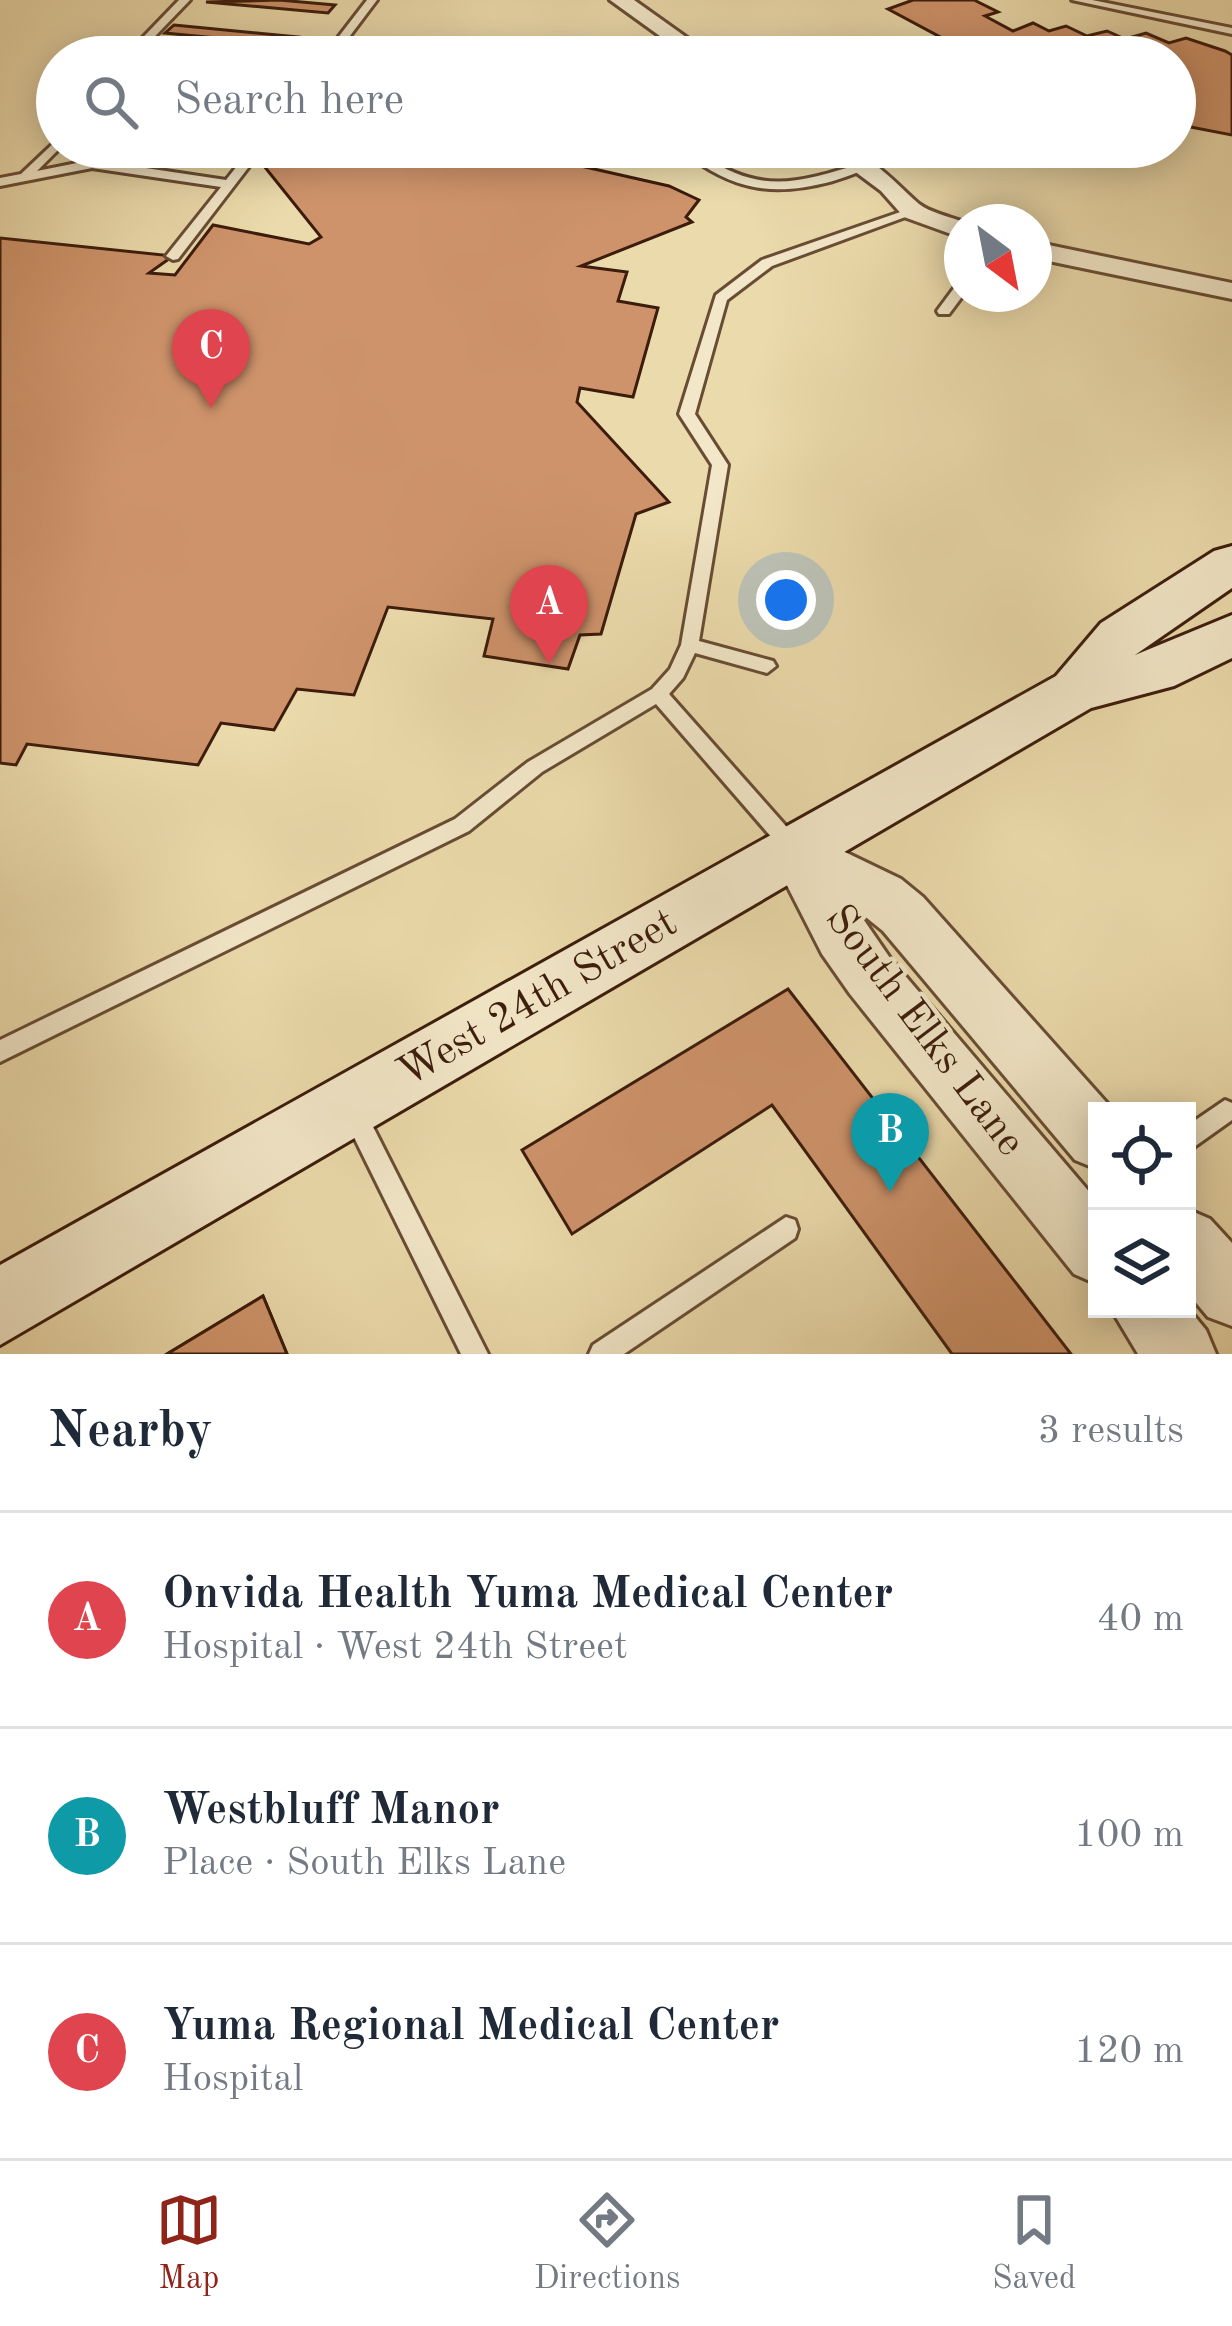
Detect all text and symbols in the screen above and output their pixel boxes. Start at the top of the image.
search box [36,36,1196,168]
icon: search [78,69,144,135]
text: Search here [174,79,404,124]
north arrow [944,204,1052,312]
pin: C [172,309,250,408]
pin: A [510,565,588,664]
your location [756,570,816,630]
street label: South Elks Lane [816,898,1032,1164]
street label: West 24th Street [391,902,685,1096]
pin: B [851,1093,929,1192]
map controls [1088,1102,1196,1318]
button: locate [1088,1102,1196,1210]
button: layers [1088,1210,1196,1318]
text: Nearby [48,1407,213,1458]
text: 3 results [1038,1412,1184,1451]
text: Onvida Health Yuma Medical Center [162,1573,893,1618]
text: A [72,1600,102,1639]
text: 40 m [1097,1600,1184,1639]
text: Hospital · West 24th Street [162,1628,628,1667]
text: Westbluff Manor [162,1789,500,1834]
text: B [73,1816,101,1855]
text: 100 m [1074,1816,1184,1855]
text: Place · South Elks Lane [162,1844,566,1883]
text: Yuma Regional Medical Center [162,2005,780,2050]
text: C [74,2032,100,2071]
text: 120 m [1074,2032,1184,2071]
text: Hospital [162,2060,303,2099]
tab: Map [156,2187,222,2300]
tab: Directions [534,2187,680,2300]
tab: Saved [992,2187,1076,2300]

